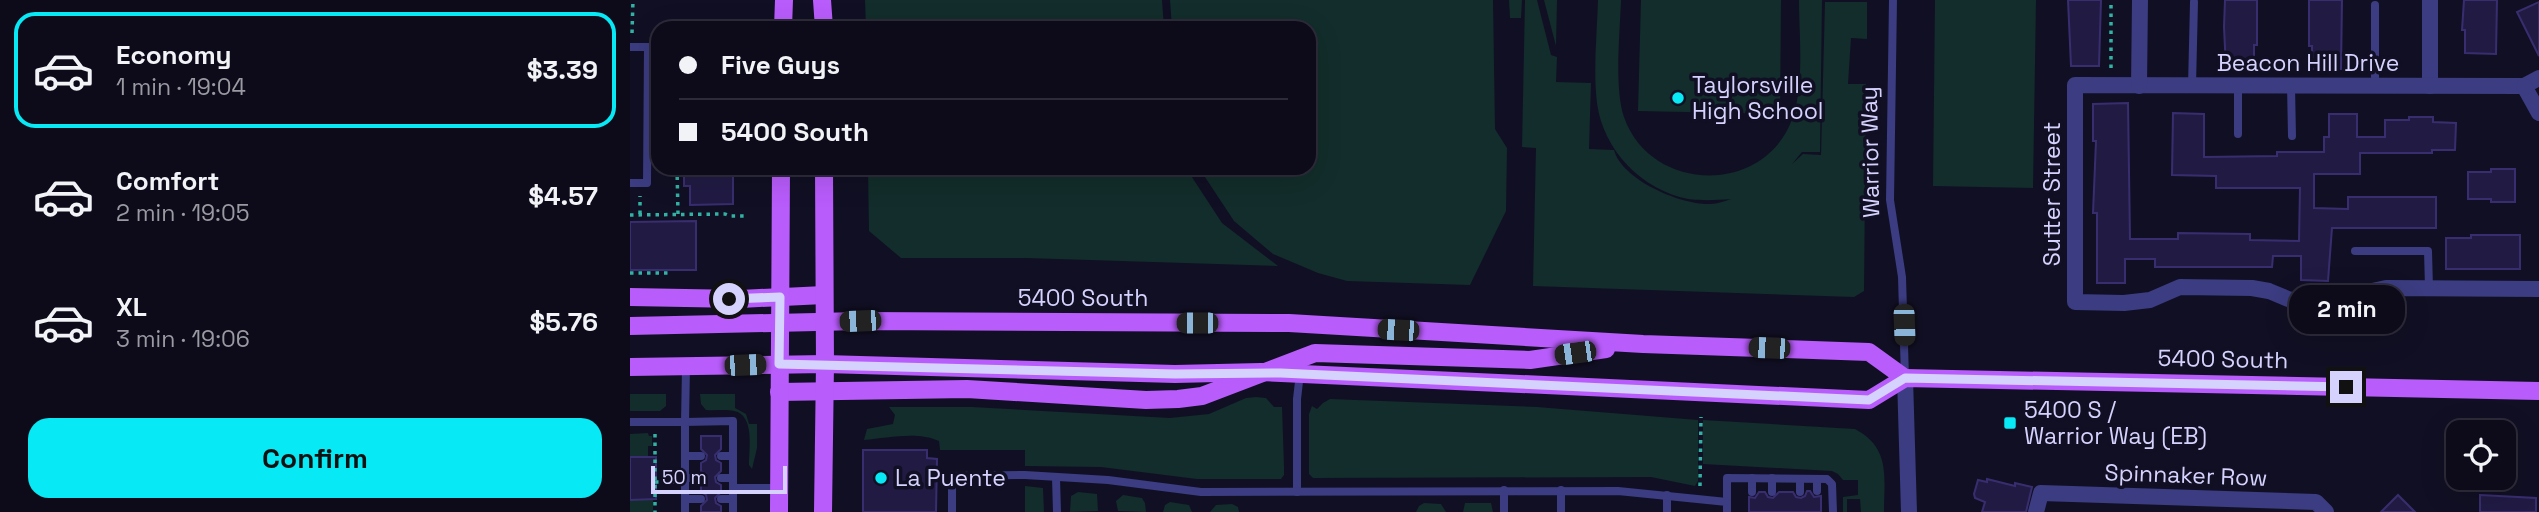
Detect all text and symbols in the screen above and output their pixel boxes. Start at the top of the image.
text: Economy [116,38,232,72]
icon: car [32,39,95,102]
text: Five Guys [721,48,840,82]
street label: Beacon Hill Drive [2217,48,2399,78]
text: $3.39 [527,53,598,87]
place label: Taylorsville High School [1692,70,1824,126]
text: 1 min · 19:04 [116,72,246,102]
street label: Warrior Way [1854,86,1886,218]
marker: Taylorsville High School [1670,90,1686,106]
text: 5400 South [721,115,869,149]
street label: Sutter Street [2037,122,2067,266]
text: Comfort [116,164,219,198]
icon: car [32,165,95,228]
text: $4.57 [528,179,598,213]
text: 2 min · 19:05 [116,198,249,228]
route start [713,283,745,315]
street label: 5400 South [1018,283,1148,313]
callout: 2 min [2288,286,2404,334]
text: XL [116,290,147,324]
icon: car [32,291,95,354]
text: 2 min [2317,294,2377,324]
car [1893,304,1916,346]
text: $5.76 [529,305,598,339]
car [839,310,882,332]
car [1177,313,1219,334]
car [1377,318,1420,342]
text: 3 min · 19:06 [116,324,250,354]
car [1748,337,1791,359]
car [1553,340,1598,366]
street label: 5400 South [2157,343,2289,375]
car [724,354,767,376]
route end [2330,371,2362,403]
place label: 5400 S / Warrior Way (EB) [2024,395,2207,451]
marker: 5400 S / Warrior Way (EB) [2002,415,2018,431]
button: Confirm [28,418,602,498]
map controls [2446,420,2516,490]
button: locate [2446,420,2516,490]
street label: Spinnaker Row [2104,457,2268,493]
scale bar [651,463,788,495]
place label: La Puente [895,463,1006,493]
text: 50 m [662,465,707,490]
marker: La Puente [873,470,889,486]

